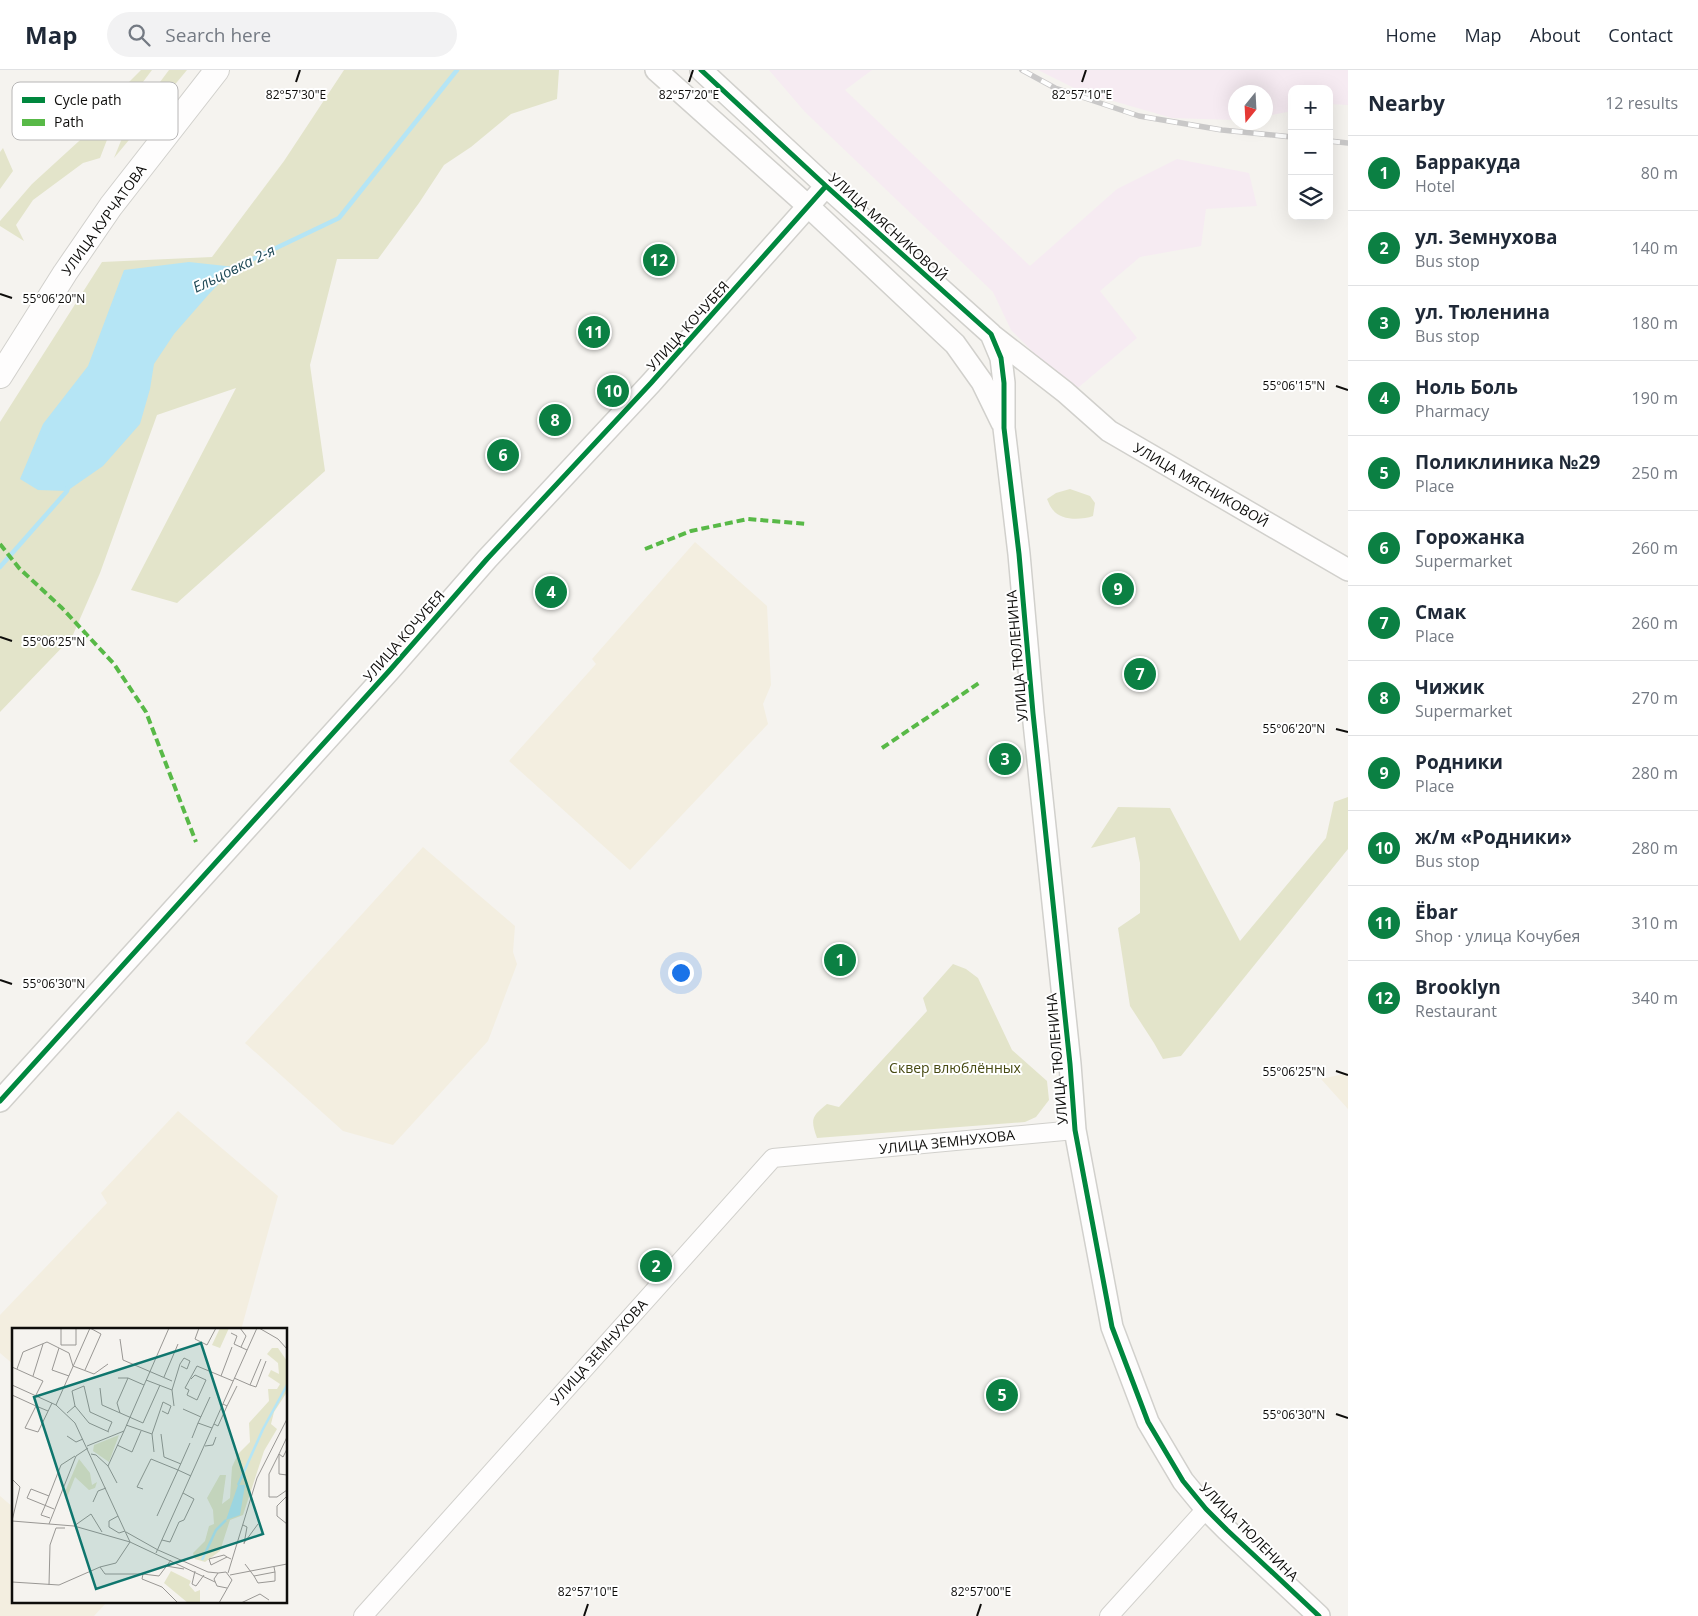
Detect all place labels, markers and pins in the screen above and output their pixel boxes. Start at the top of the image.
pin: 12 [643,241,675,279]
pin: 11 [578,313,610,351]
pin: 10 [597,372,629,410]
pin: 8 [539,401,571,439]
pin: 6 [487,436,519,474]
pin: 9 [1102,570,1134,608]
pin: 4 [535,573,567,611]
pin: 7 [1124,655,1156,693]
pin: 3 [989,740,1021,778]
pin: 1 [824,941,856,979]
pin: 2 [640,1247,672,1285]
pin: 5 [986,1376,1018,1414]

